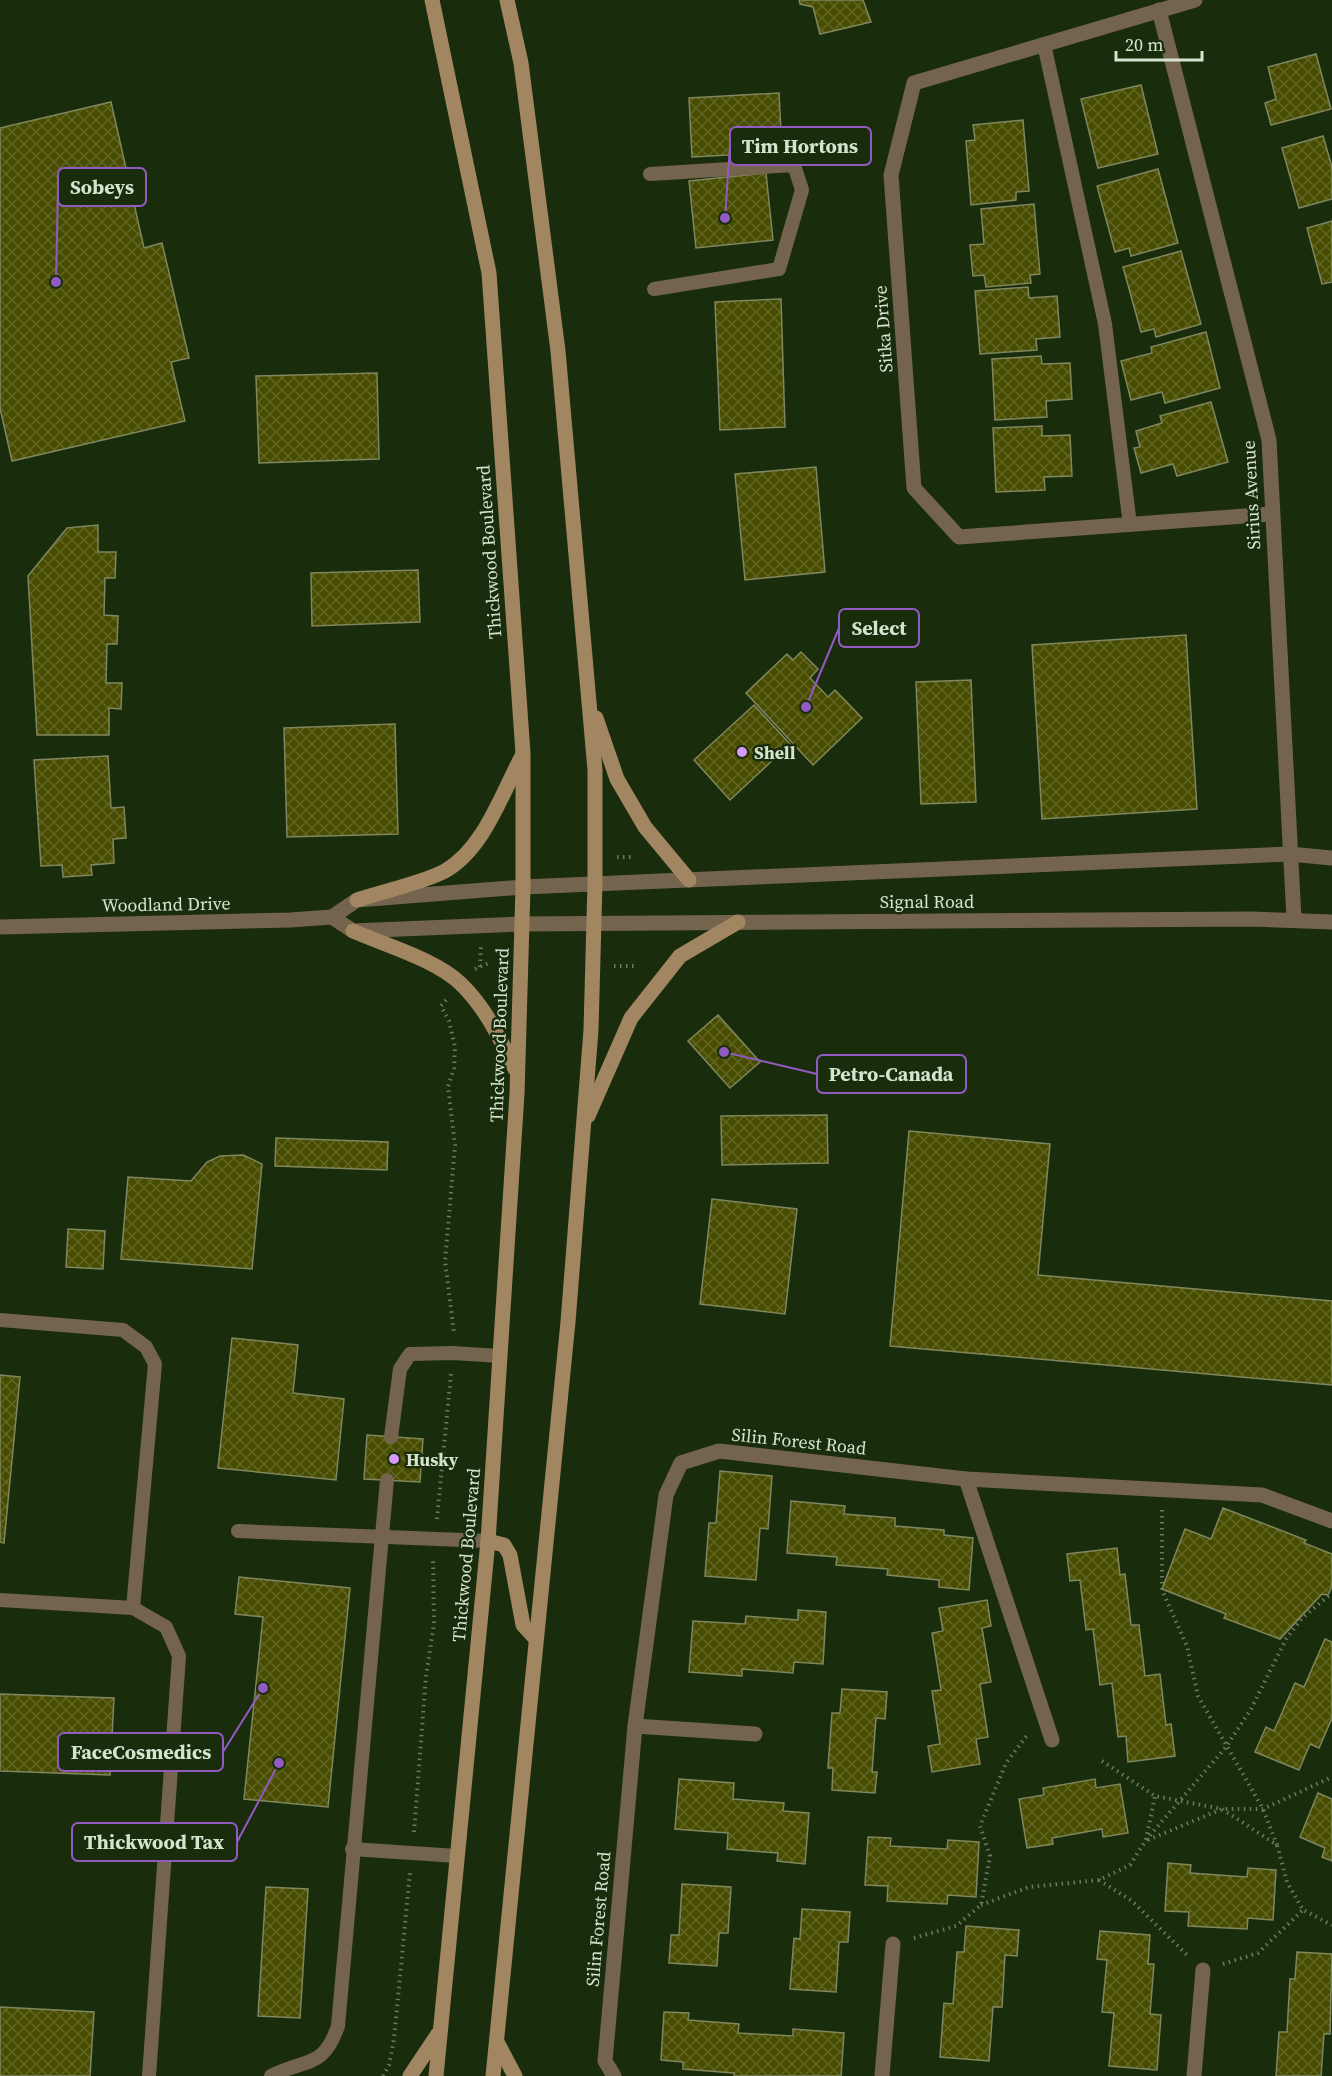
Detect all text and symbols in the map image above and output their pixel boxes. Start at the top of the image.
scale bar [1116,24,1202,62]
text: 20 m [1125,32,1163,57]
callout: Tim Hortons [730,127,871,165]
text: Tim Hortons [742,132,858,160]
callout: Sobeys [58,168,146,206]
text: Sobeys [70,173,134,201]
street label: Sitka Drive [867,285,899,373]
street label: Sirius Avenue [1236,440,1266,550]
street label: Thickwood Boulevard [470,464,508,640]
callout: Select [839,609,919,647]
text: Select [851,614,907,642]
place label: Shell [754,740,796,765]
marker: Shell [735,745,749,759]
street label: Signal Road [880,889,974,914]
street label: Woodland Drive [101,890,231,918]
street label: Thickwood Boulevard [483,947,515,1123]
callout: Petro-Canada [817,1055,966,1093]
text: Petro-Canada [829,1060,954,1088]
street label: Silin Forest Road [730,1422,868,1460]
place label: Husky [406,1447,459,1472]
marker: Husky [387,1452,401,1466]
street label: Thickwood Boulevard [446,1467,486,1643]
callout: FaceCosmedics [58,1733,223,1771]
text: FaceCosmedics [71,1738,211,1766]
callout: Thickwood Tax [72,1823,237,1861]
text: Thickwood Tax [84,1828,224,1856]
street label: Silin Forest Road [580,1851,616,1987]

